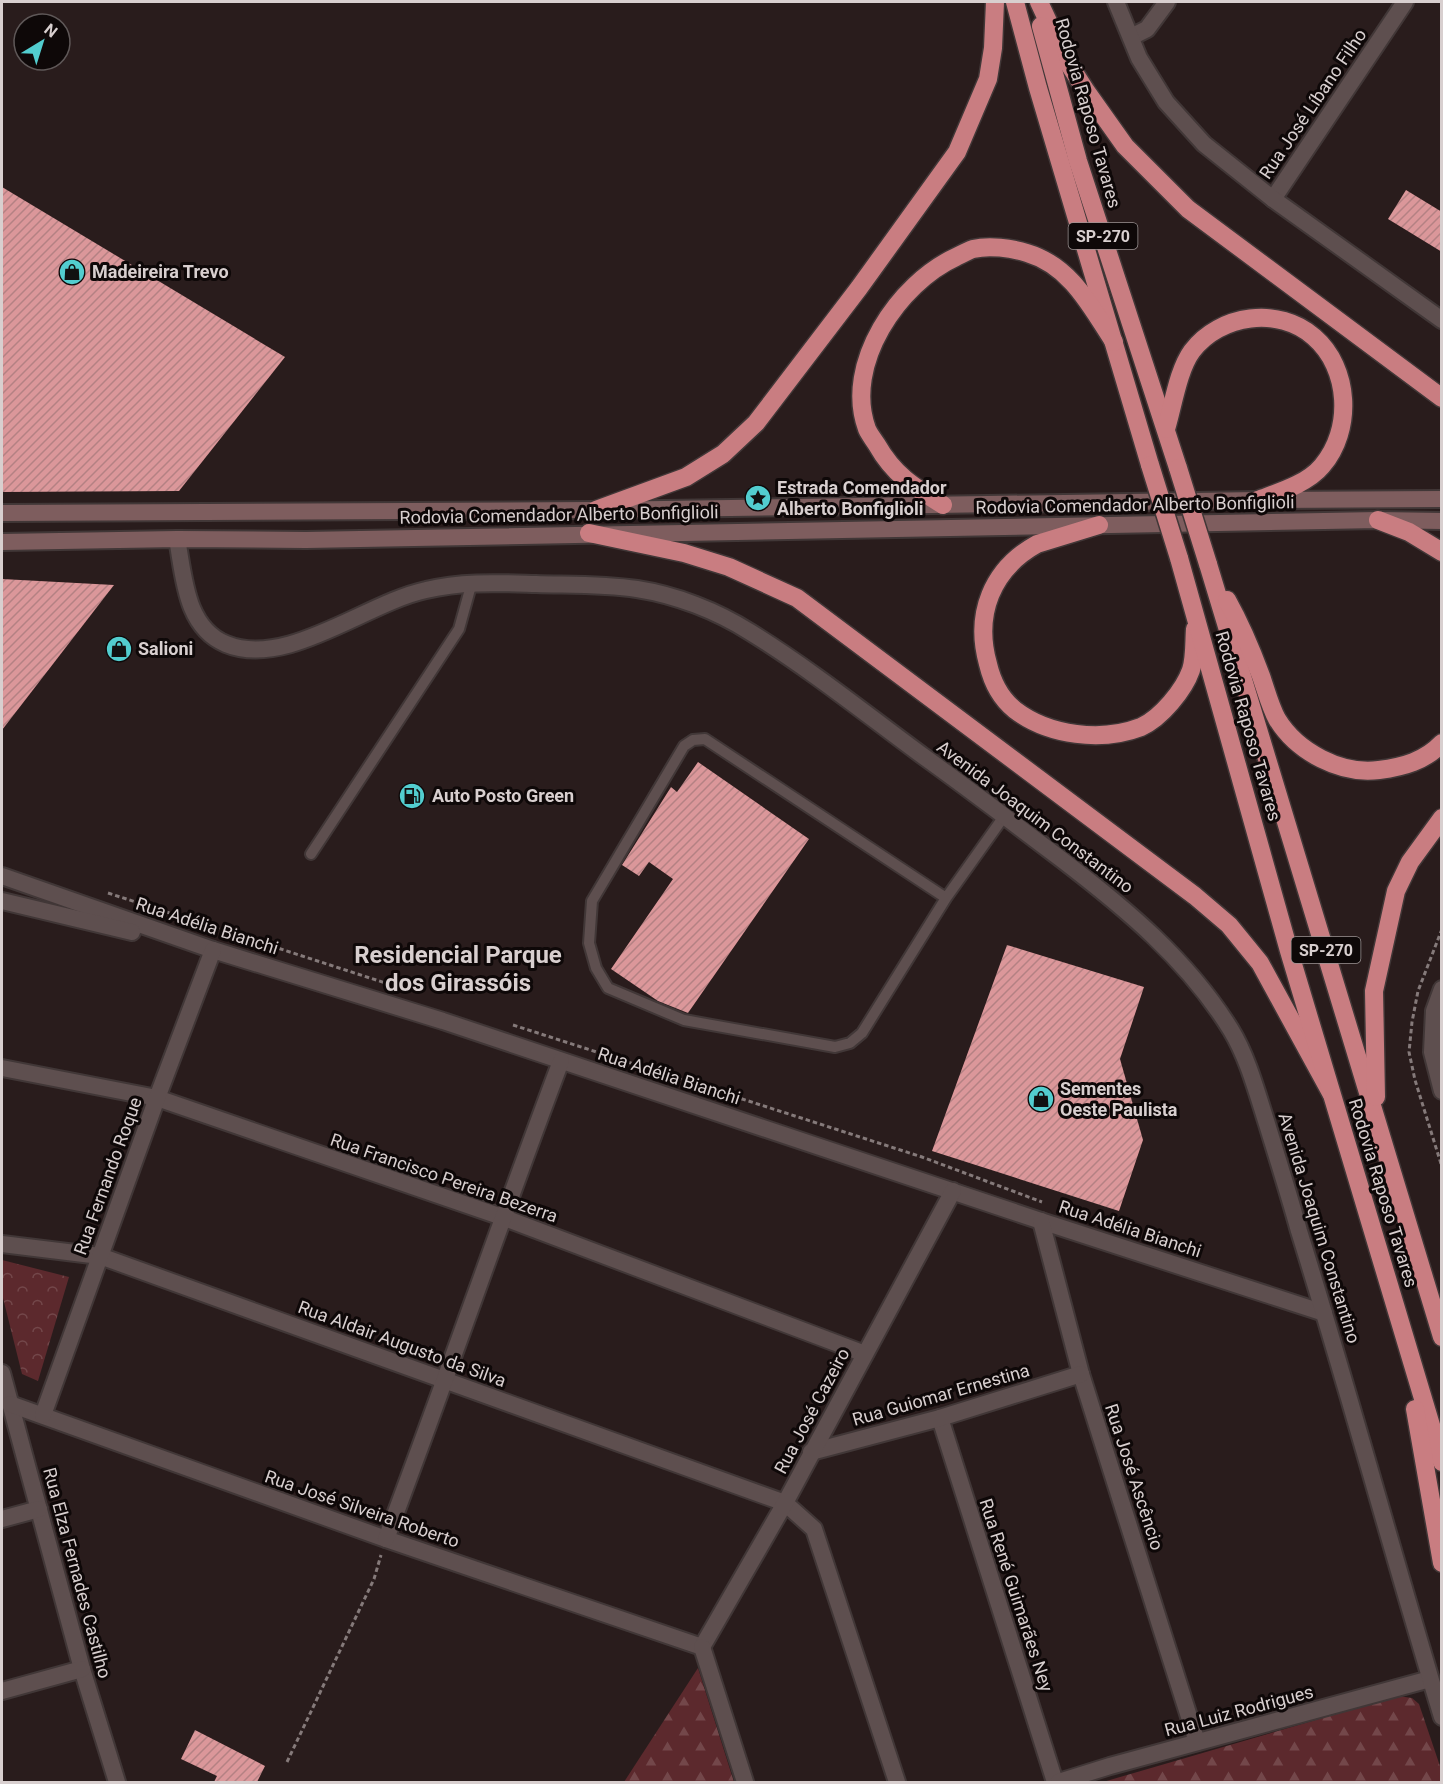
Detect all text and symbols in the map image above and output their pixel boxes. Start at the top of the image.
north arrow [12,12,72,72]
street label: Rodovia Raposo Tavares [1051,16,1126,210]
text: N [41,20,61,42]
street label: Rua José Líbano Filho [1255,25,1371,183]
road number: SP-270 [1068,223,1138,249]
shop icon: Madeireira Trevo [57,257,87,287]
place label: Madeireira Trevo [92,261,229,282]
place label: Estrada Comendador Alberto Bonfiglioli [777,477,947,519]
place icon: Estrada Comendador Alberto Bonfiglioli [743,483,773,513]
street label: Rodovia Comendador Alberto Bonfiglioli [975,491,1295,518]
street label: Rodovia Comendador Alberto Bonfiglioli [399,501,719,528]
street label: Rodovia Raposo Tavares [1211,629,1286,823]
shop icon: Salioni [104,634,134,664]
place label: Salioni [138,638,193,659]
street label: Avenida Joaquim Constantino [933,736,1138,897]
fuel station icon: Auto Posto Green [397,781,427,811]
place label: Auto Posto Green [432,785,574,806]
street label: Rua Adélia Bianchi [133,893,281,958]
road number: SP-270 [1292,937,1360,963]
district label: Residencial Parque dos Girassóis [354,941,562,997]
street label: Rua Adélia Bianchi [595,1043,743,1108]
place label: Sementes Oeste Paulista [1060,1078,1178,1120]
shop icon: Sementes Oeste Paulista [1026,1084,1056,1114]
street label: Rua Fernando Roque [69,1094,146,1258]
street label: Rodovia Raposo Tavares [1345,1096,1422,1290]
street label: Avenida Joaquim Constantino [1274,1110,1365,1346]
street label: Rua Francisco Pereira Bezerra [328,1129,561,1226]
street label: Rua Adélia Bianchi [1056,1196,1204,1261]
street label: Rua Aldair Augusto da Silva [295,1296,509,1391]
street label: Rua José Cazeiro [770,1344,854,1477]
street label: Rua Guiomar Ernestina [850,1359,1032,1430]
street label: Rua José Ascêncio [1101,1401,1168,1553]
street label: Rua Elza Fernades Castilho [39,1465,116,1681]
street label: Rua José Silveira Roberto [262,1465,462,1552]
street label: Rua René Guimarães Ney [975,1496,1058,1694]
street label: Rua Luiz Rodrigues [1162,1681,1316,1740]

